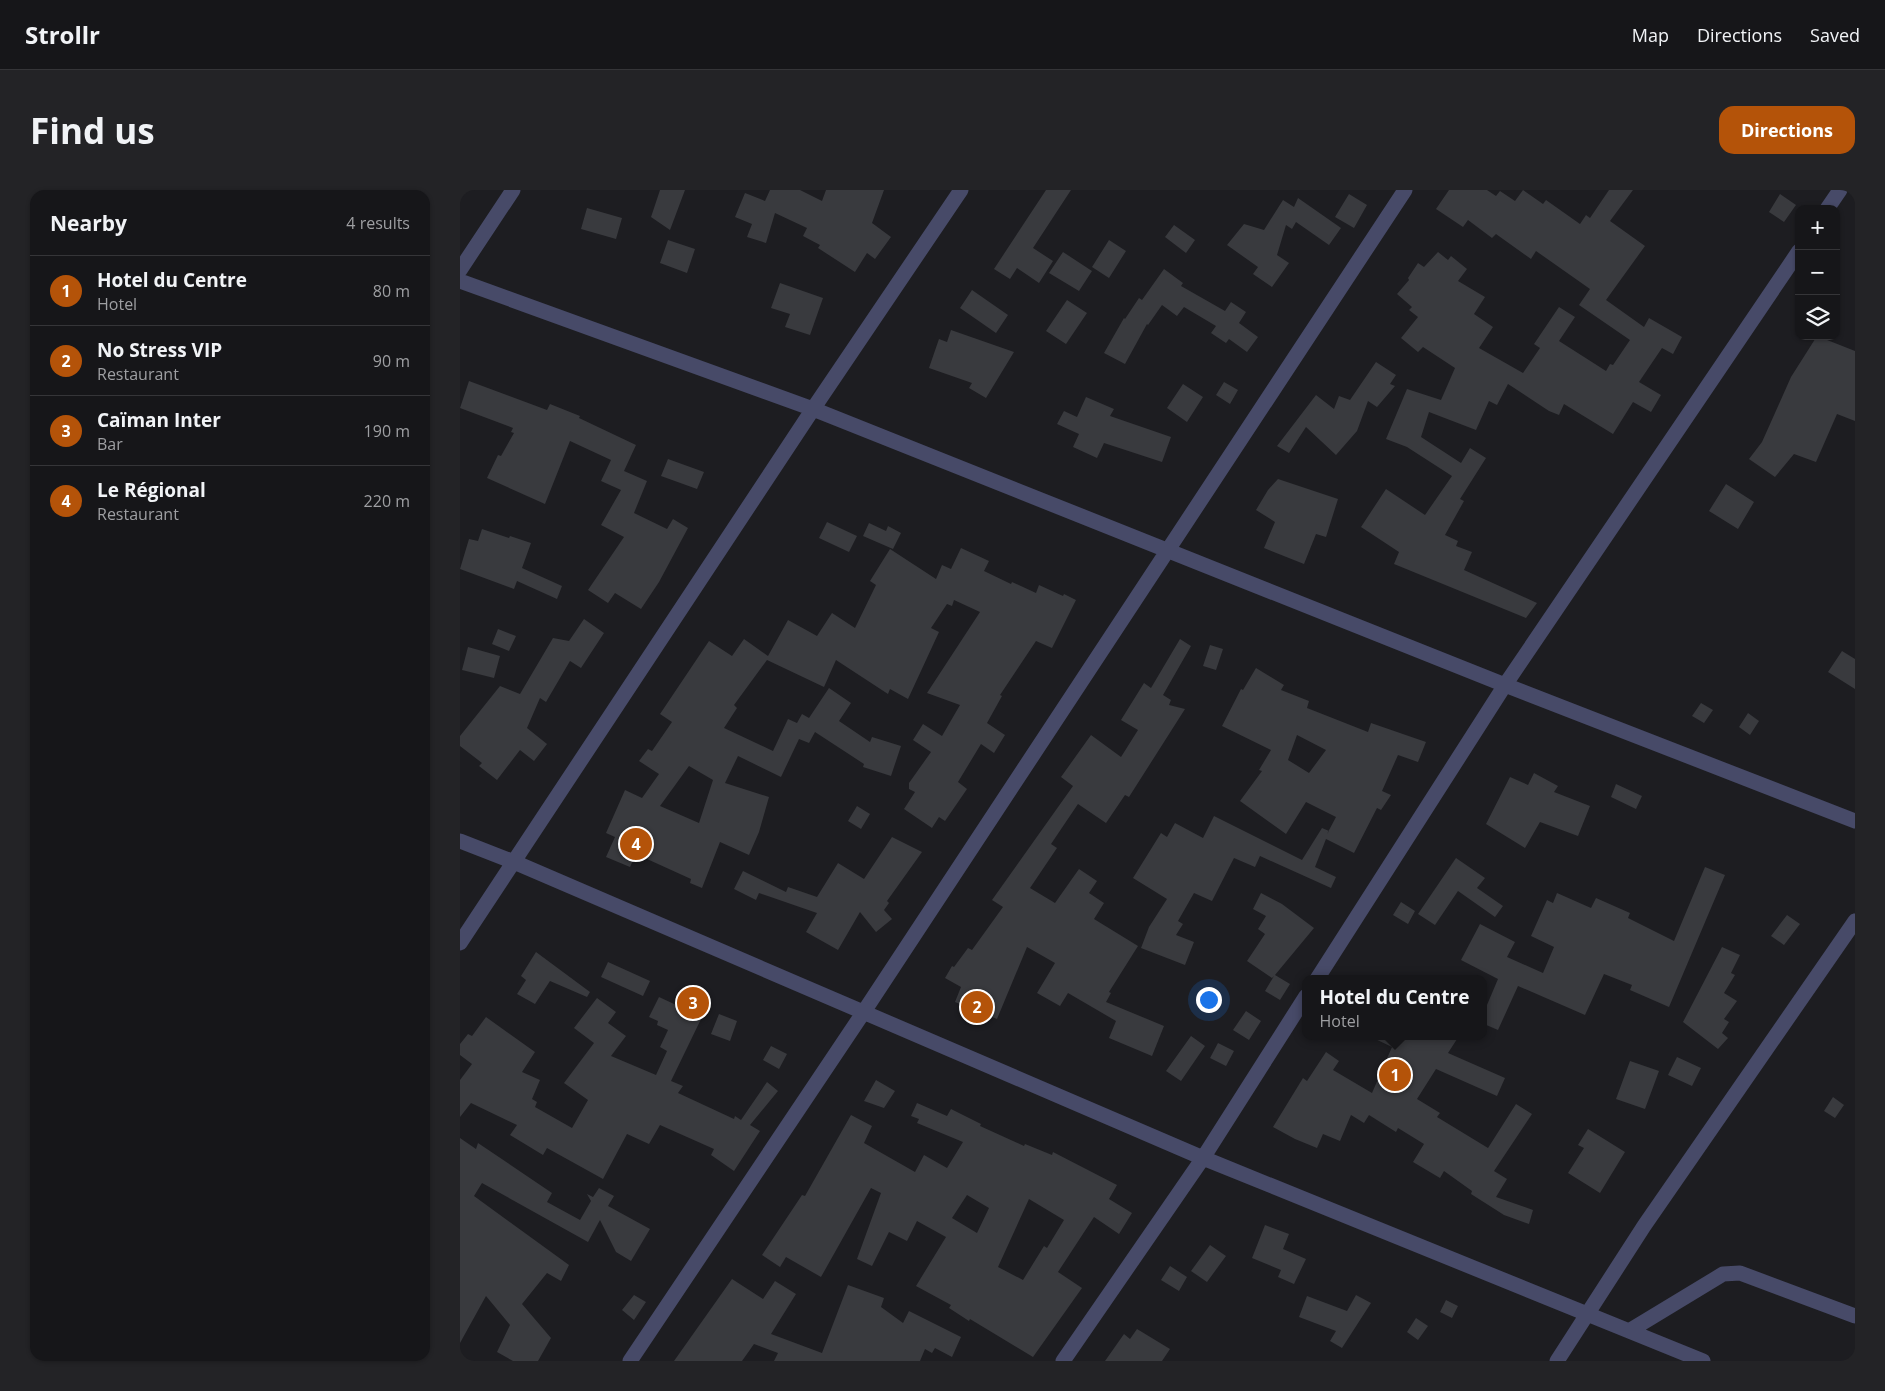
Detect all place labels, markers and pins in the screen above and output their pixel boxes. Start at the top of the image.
pin: 4 [620,825,652,863]
pin: 3 [677,984,709,1022]
pin: 2 [961,988,993,1026]
pin: 1 [1379,1056,1411,1094]

